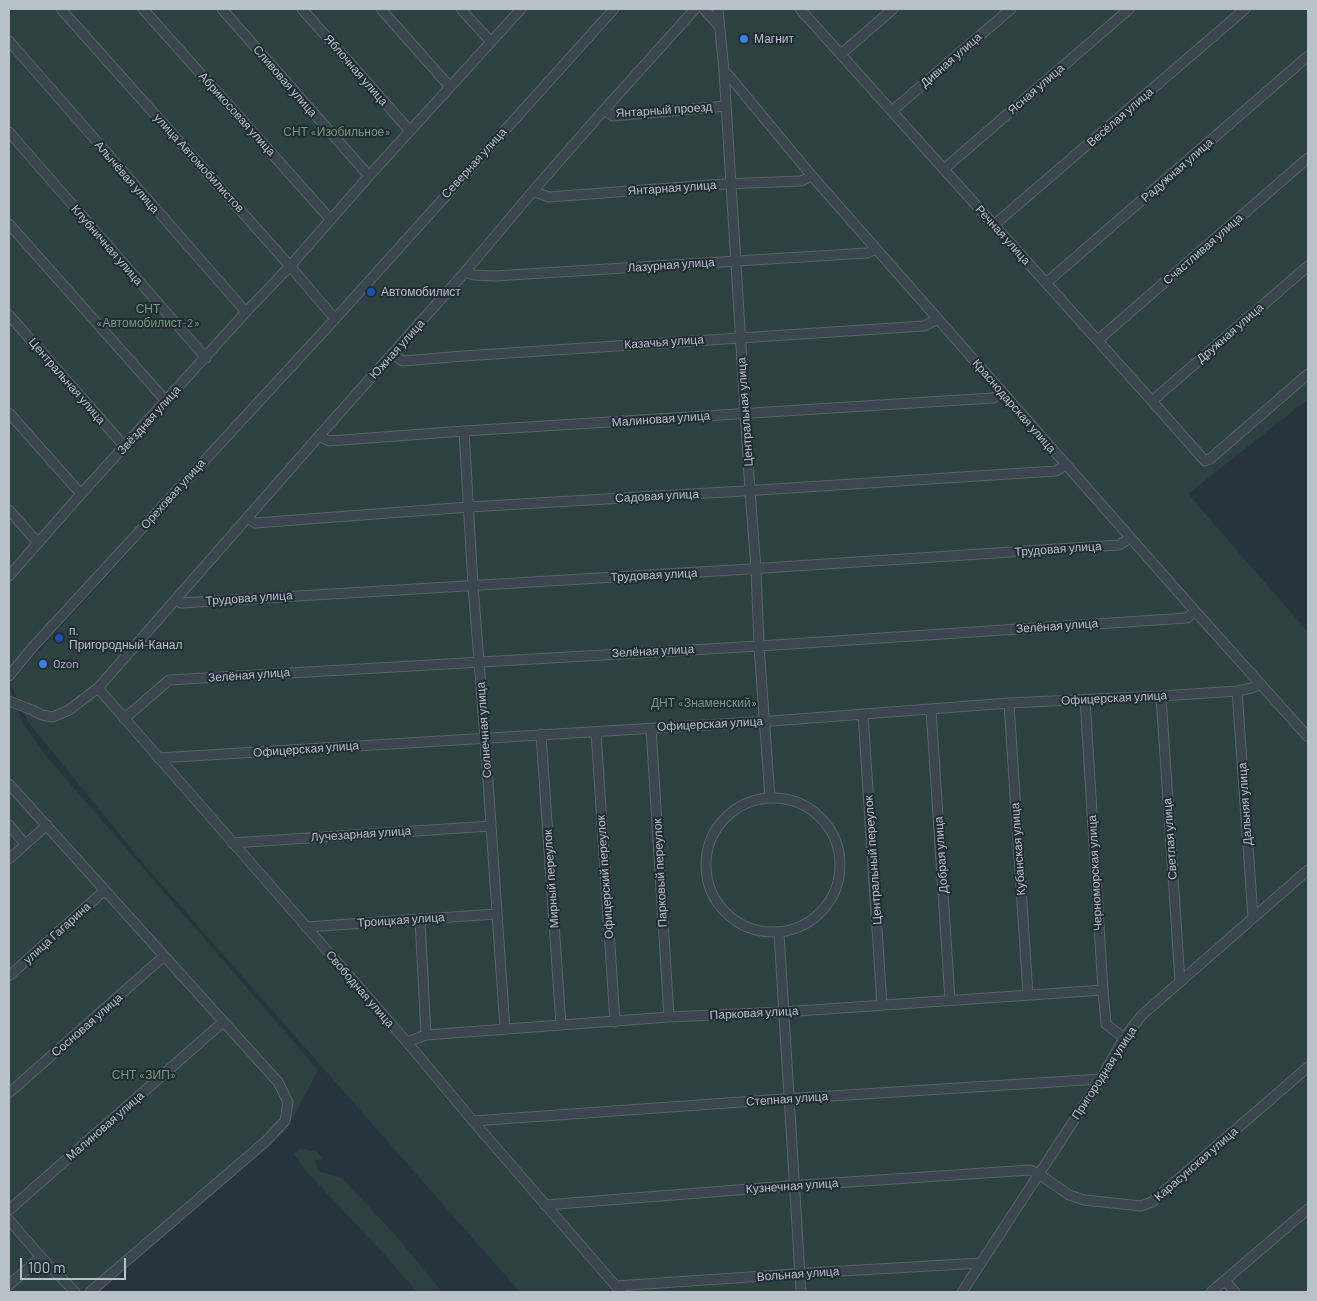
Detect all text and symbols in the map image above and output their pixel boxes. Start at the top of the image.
street label: Дивная улица [917,30,985,90]
street label: Яблочная улица [321,31,391,109]
place label: Магнит [754,32,794,46]
marker: Магнит [738,33,750,45]
street label: Сливовая улица [250,42,320,120]
street label: Ясная улица [1005,61,1067,117]
street label: Абрикосовая улица [196,69,278,159]
street label: Весёлая улица [1084,84,1156,150]
street label: Янтарный проезд [615,99,713,121]
street label: улица Автомобилистов [151,111,247,215]
park label: СНТ «Изобильное» [283,125,391,139]
street label: Северная улица [439,125,509,201]
street label: Радужная улица [1138,135,1216,205]
street label: Алычёвая улица [92,138,162,216]
street label: Янтарная улица [627,178,717,198]
street label: Клубничная улица [68,202,146,288]
street label: Речная улица [972,202,1034,268]
street label: Счастливая улица [1160,210,1246,288]
street label: Лазурная улица [627,255,715,275]
place label: Автомобилист [381,285,461,299]
marker: Автомобилист [365,286,377,298]
street label: Дружная улица [1194,300,1266,366]
park label: СНТ «Автомобилист-2» [96,302,200,330]
street label: Южная улица [366,316,428,382]
street label: Казачья улица [624,332,704,352]
street label: Центральная улица [26,335,108,427]
street label: Краснодарская улица [969,356,1059,456]
street label: Центральная улица [734,357,756,467]
street label: Звёздная улица [114,383,184,457]
street label: Малиновая улица [611,408,711,430]
street label: Ореховая улица [138,456,208,532]
street label: Садовая улица [615,487,699,505]
street label: Трудовая улица [1014,539,1102,559]
street label: Трудовая улица [610,566,698,584]
street label: Трудовая улица [205,588,293,608]
street label: Зелёная улица [1015,616,1099,636]
place label: п. Пригородный-Канал [69,624,183,652]
marker: п. Пригородный-Канал [53,632,65,644]
street label: Зелёная улица [611,642,695,660]
place label: Ozon [53,657,79,671]
marker: Ozon [37,658,49,670]
street label: Зелёная улица [207,665,291,685]
street label: Солнечная улица [473,681,495,779]
street label: Офицерская улица [1061,688,1167,708]
park label: ДНТ «Знаменский» [651,696,757,710]
street label: Офицерская улица [657,714,763,734]
street label: Офицерская улица [253,738,359,760]
street label: Дальняя улица [1235,762,1255,846]
street label: Центральный переулок [861,795,885,925]
street label: Светлая улица [1160,798,1180,880]
street label: Кубанская улица [1008,802,1028,896]
street label: Офицерский переулок [593,815,617,939]
street label: Черноморская улица [1085,815,1105,931]
street label: Добрая улица [931,816,951,894]
street label: Парковый переулок [650,818,670,928]
street label: Лучезарная улица [310,823,412,845]
street label: Мирный переулок [540,829,562,929]
street label: улица Гагарина [20,899,94,967]
street label: Троицкая улица [357,910,445,930]
street label: Свободная улица [323,948,397,1030]
street label: Сосновая улица [49,990,125,1060]
street label: Парковая улица [709,1003,799,1023]
street label: Пригородная улица [1069,1024,1139,1122]
park label: СНТ «ЗИП» [112,1068,176,1082]
street label: Малиновая улица [63,1088,147,1164]
street label: Степная улица [745,1089,829,1109]
street label: Карасунская улица [1151,1124,1241,1204]
street label: Кузнечная улица [745,1176,839,1196]
scale bar [22,1248,129,1280]
text: 100 m [28,1258,66,1276]
street label: Вольная улица [756,1264,840,1284]

